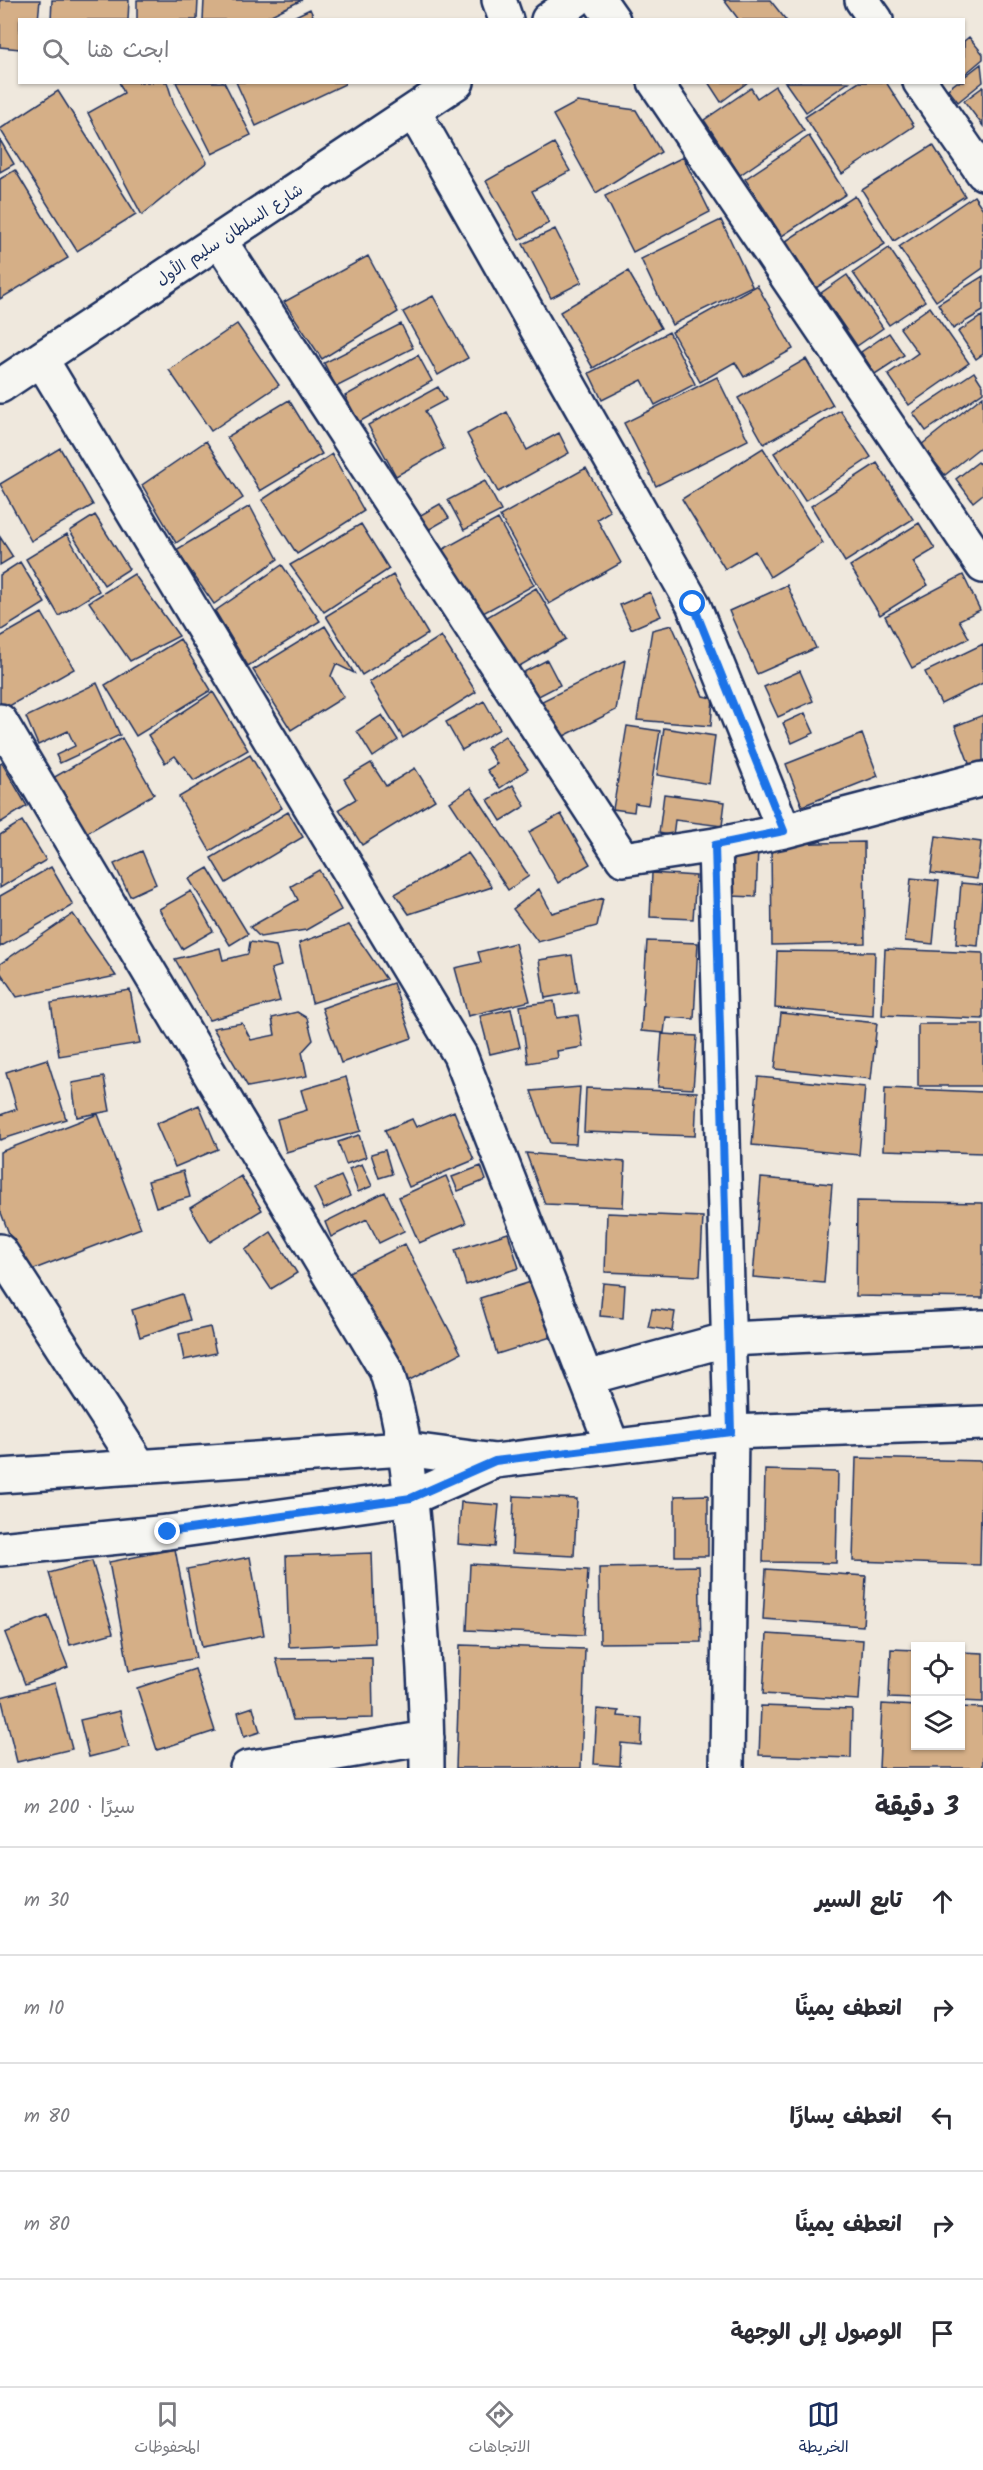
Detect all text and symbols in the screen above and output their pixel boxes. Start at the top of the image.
search box [18,18,965,84]
text: ابحث هنا [87,34,169,69]
icon: search [39,35,72,68]
street label: شارع السلطان سليم الأول [151,178,309,292]
route start [679,590,705,616]
route end [154,1518,180,1544]
map controls [911,1642,965,1750]
button: locate [911,1642,965,1696]
button: layers [911,1696,965,1750]
text: 3 دقيقة [875,1787,959,1829]
text: سيرًا · 200 m [24,1792,135,1824]
text: تابع السير [815,1884,902,1919]
text: 30 m [24,1885,69,1917]
icon: ahead [926,1885,959,1918]
text: انعطف يمينًا [795,1992,902,2027]
text: 10 m [24,1993,64,2025]
icon: right [926,1993,959,2026]
text: انعطف يسارًا [790,2100,902,2135]
text: 80 m [24,2101,70,2133]
icon: left [926,2101,959,2134]
text: انعطف يمينًا [795,2208,902,2243]
text: 80 m [24,2209,70,2241]
icon: right [926,2209,959,2242]
text: الوصول إلى الوجهة [730,2316,902,2351]
icon: arrive [926,2317,959,2350]
tab: المحفوظات [134,2398,200,2461]
tab: الاتجاهات [469,2398,530,2461]
tab: الخريطة [799,2398,849,2461]

